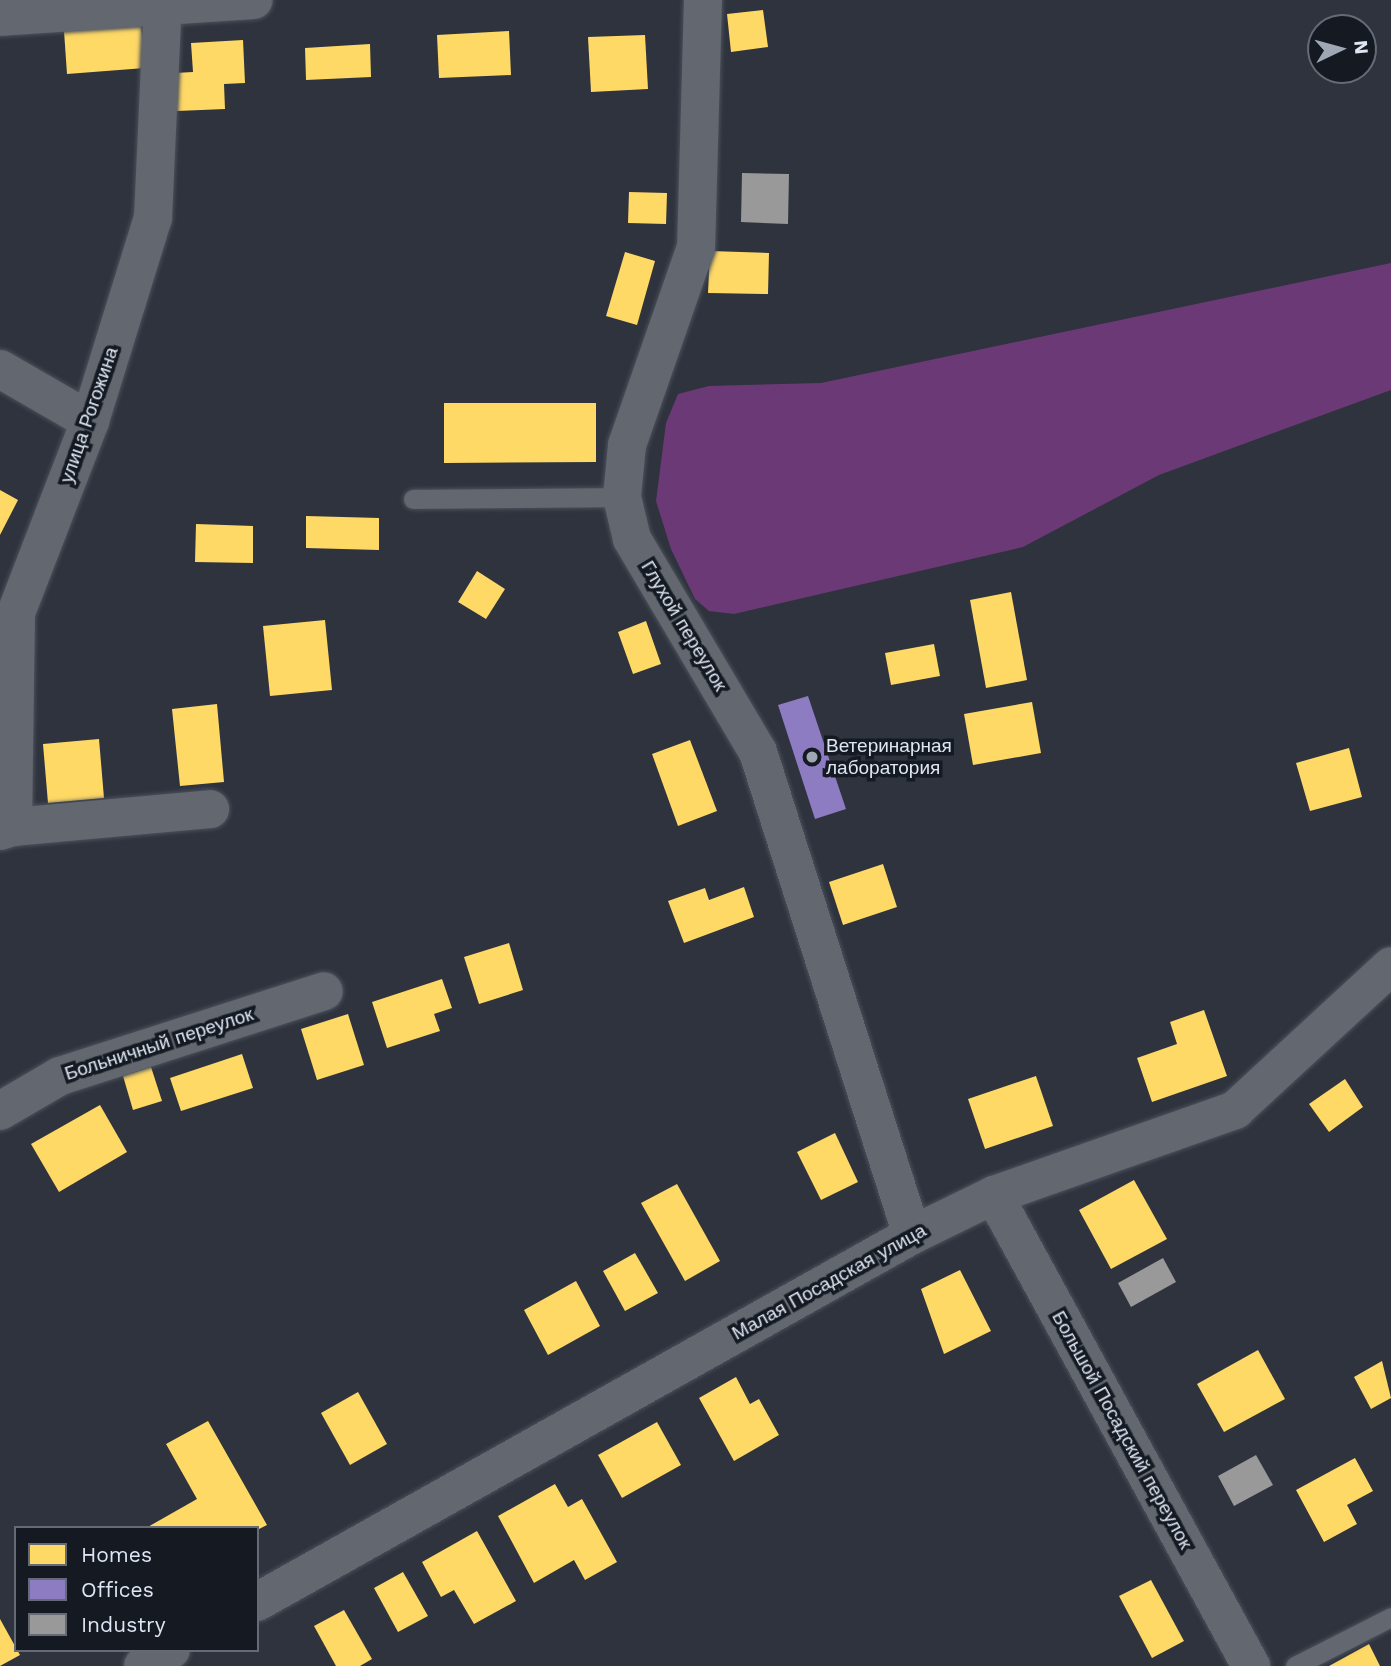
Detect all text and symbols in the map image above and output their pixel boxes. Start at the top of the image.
north arrow [1307,14,1377,84]
text: N [1349,39,1373,55]
street label: улица Рогожина [55,344,123,486]
street label: Глухой переулок [636,557,732,695]
place label: Ветеринарная лаборатория [826,735,952,779]
marker: Ветеринарная лаборатория [804,749,820,765]
street label: Больничный переулок [62,1003,256,1085]
street label: Малая Посадская улица [728,1219,930,1345]
street label: Большой Посадский переулок [1047,1307,1197,1553]
legend [14,1526,259,1652]
text: Homes [81,1542,152,1567]
text: Offices [81,1577,154,1602]
text: Industry [81,1612,166,1637]

